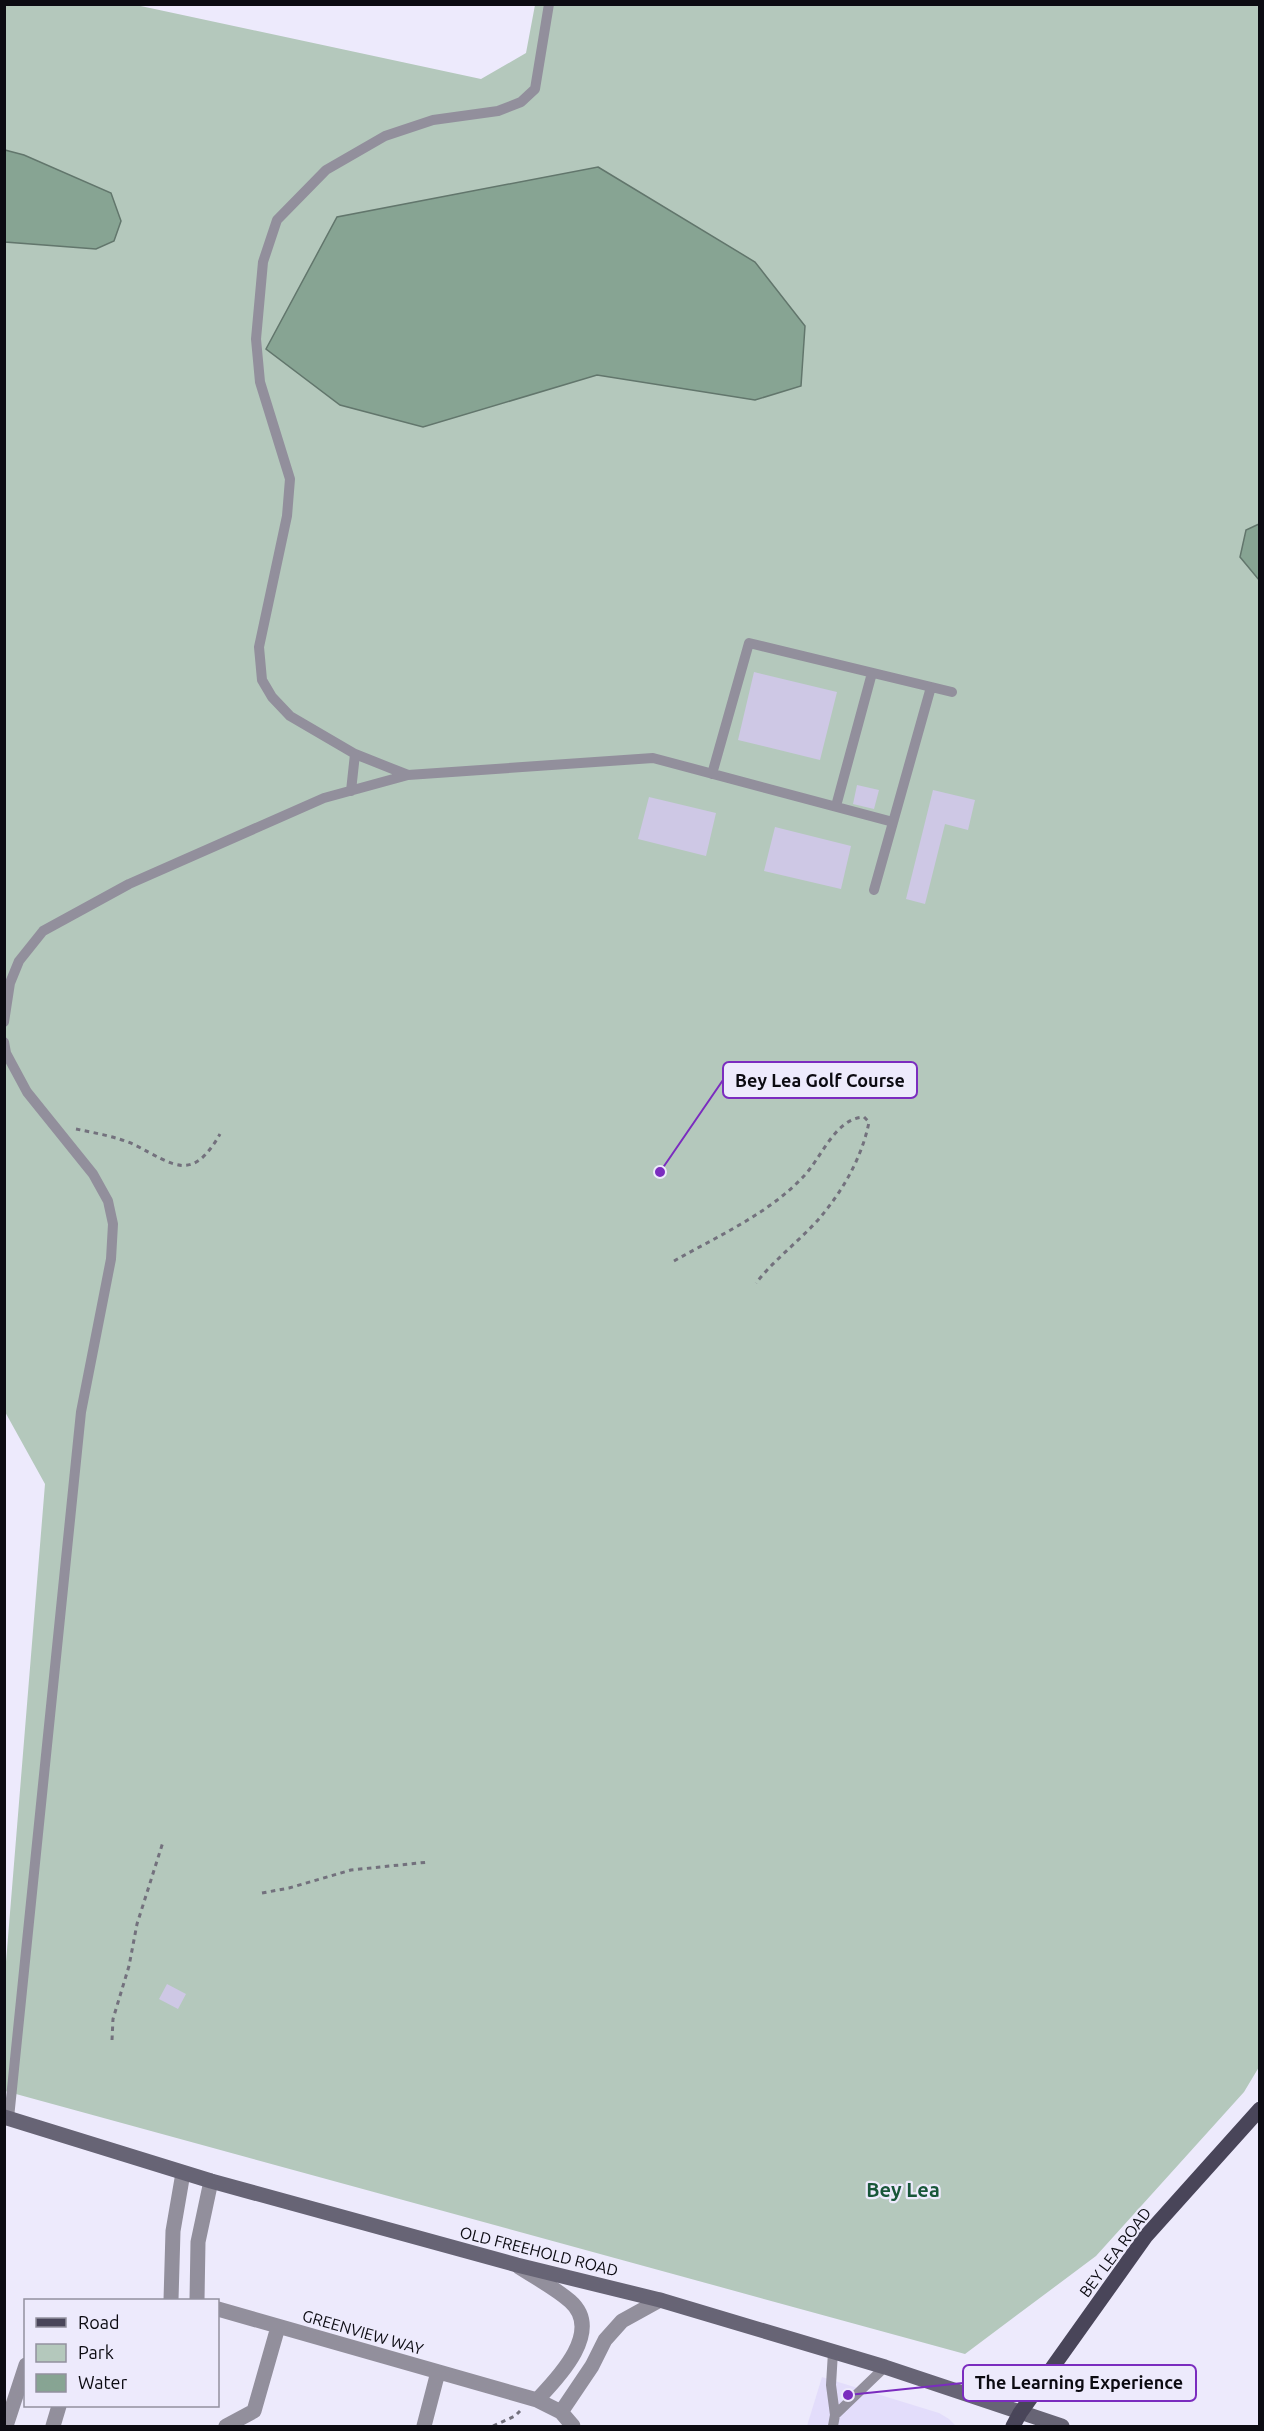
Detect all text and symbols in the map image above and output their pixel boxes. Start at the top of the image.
callout: Bey Lea Golf Course [723,1062,917,1098]
text: Bey Lea Golf Course [735,1070,905,1090]
district label: Bey Lea [866,2178,940,2201]
street label: BEY LEA ROAD [1075,2204,1155,2300]
street label: OLD FREEHOLD ROAD [458,2223,620,2279]
legend [24,2299,219,2407]
street label: GREENVIEW WAY [301,2306,426,2358]
text: Road [78,2312,120,2332]
text: Park [78,2342,114,2362]
callout: The Learning Experience [963,2365,1196,2401]
text: Water [78,2372,128,2392]
text: The Learning Experience [975,2372,1183,2392]

